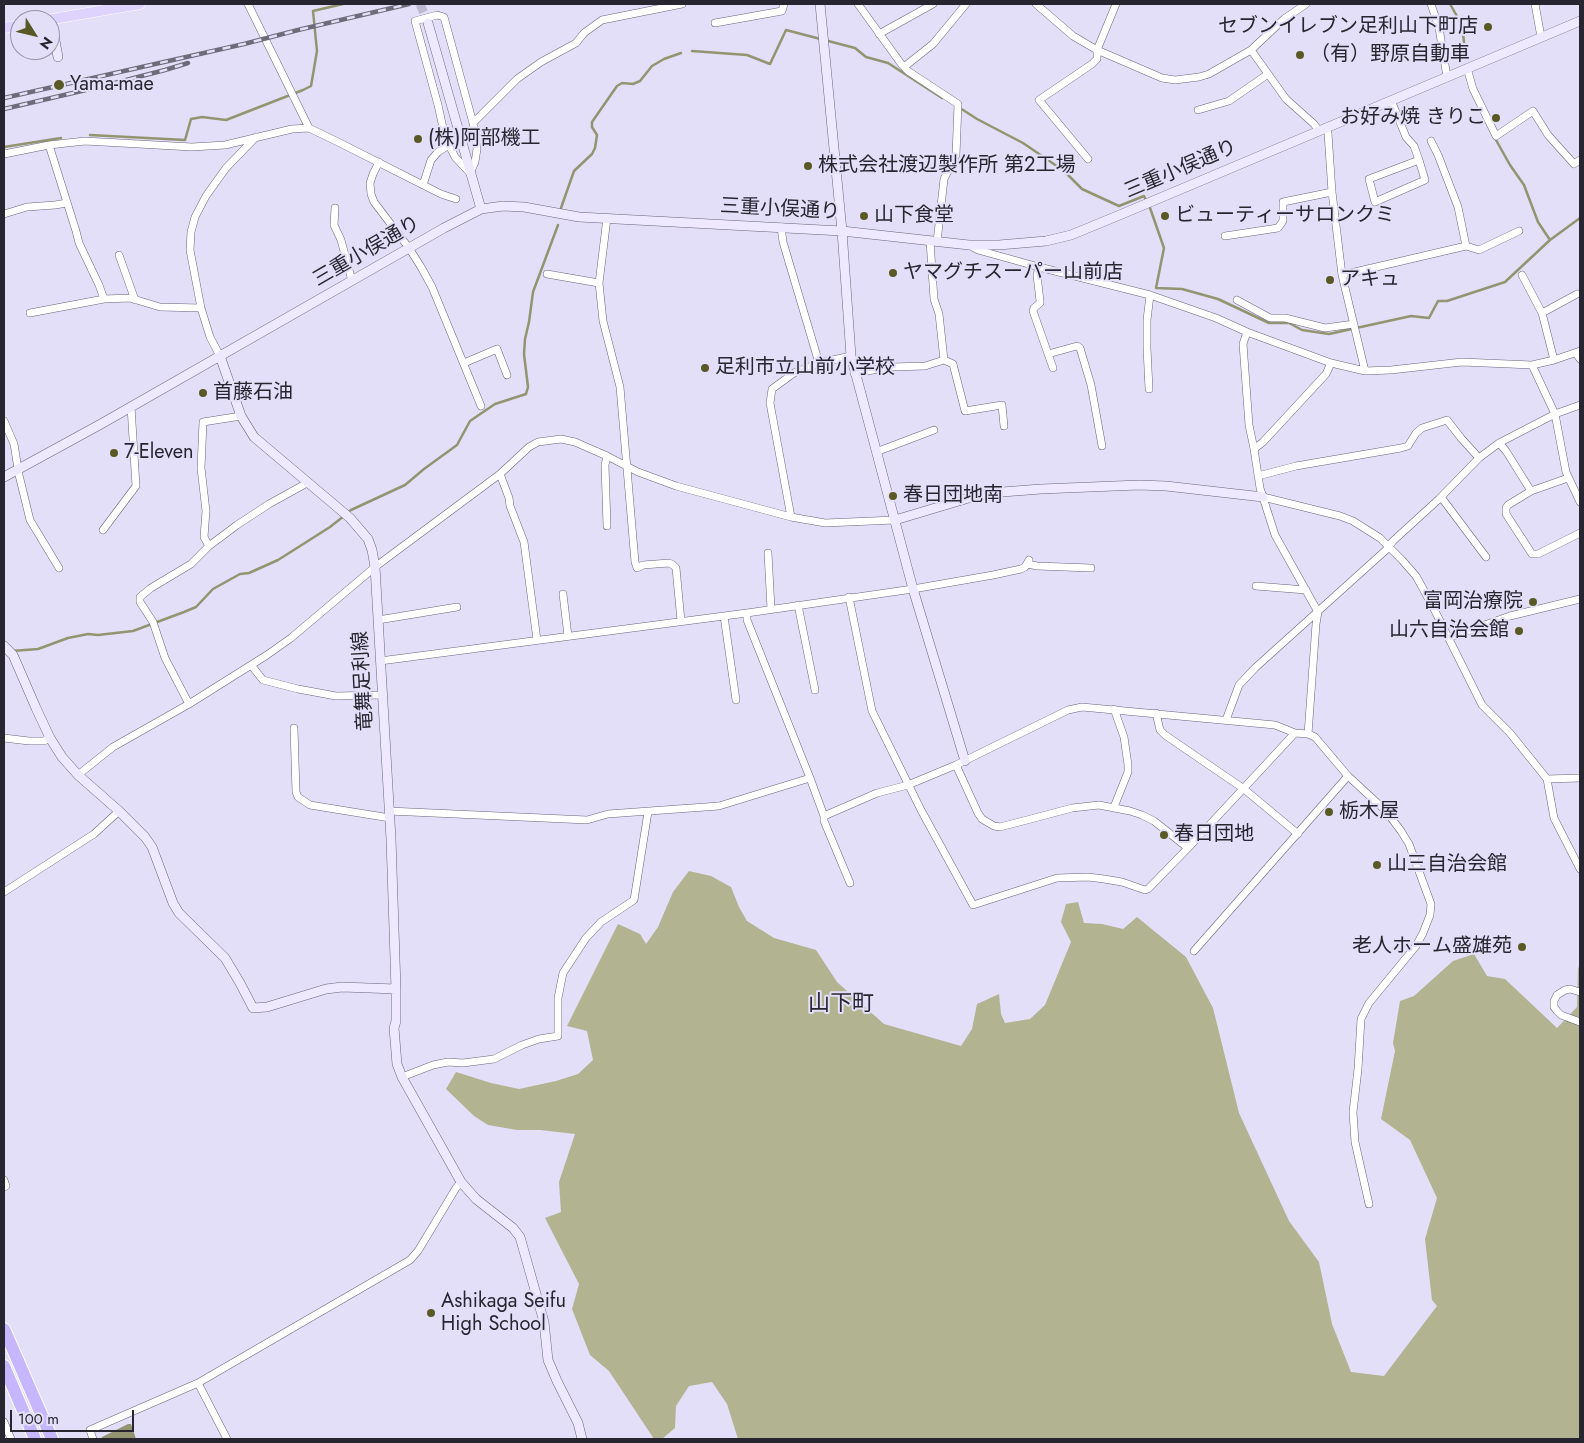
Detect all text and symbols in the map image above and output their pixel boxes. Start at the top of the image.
north arrow [10,10,60,60]
place label: セブンイレブン足利山下町店 [1218,15,1478,39]
marker: セブンイレブン足利山下町店 [1482,21,1494,33]
text: N [35,33,58,54]
place label: （有）野原自動車 [1310,43,1470,67]
marker: （有）野原自動車 [1294,49,1306,61]
place label: Yama-mae [70,73,154,97]
marker: Yama-mae [52,78,66,92]
place label: お好み焼 きりこ [1340,106,1486,130]
marker: お好み焼 きりこ [1490,112,1502,124]
place label: (株)阿部機工 [428,127,540,151]
marker: (株)阿部機工 [412,133,424,145]
street label: 三重小俣通り [1121,136,1241,204]
place label: 株式会社渡辺製作所 第2工場 [818,154,1075,178]
marker: 株式会社渡辺製作所 第2工場 [802,160,814,172]
street label: 三重小俣通り [719,195,841,225]
place label: 山下食堂 [874,204,954,228]
place label: ビューティーサロンクミ [1175,204,1395,228]
marker: 山下食堂 [858,210,870,222]
marker: ビューティーサロンクミ [1159,210,1171,222]
street label: 三重小俣通り [309,212,425,292]
place label: ヤマグチスーパー山前店 [903,261,1123,285]
marker: ヤマグチスーパー山前店 [887,267,899,279]
place label: アキュ [1340,268,1400,292]
marker: アキュ [1324,274,1336,286]
place label: 足利市立山前小学校 [715,356,895,380]
marker: 足利市立山前小学校 [699,362,711,374]
place label: 首藤石油 [213,381,293,405]
marker: 首藤石油 [197,387,209,399]
place label: 7-Eleven [124,441,194,465]
marker: 7-Eleven [108,447,120,459]
place label: 春日団地南 [903,484,1003,508]
marker: 春日団地南 [887,490,899,502]
place label: 富岡治療院 [1423,590,1523,614]
marker: 富岡治療院 [1527,596,1539,608]
place label: 山六自治会館 [1389,619,1509,643]
marker: 山六自治会館 [1513,625,1525,637]
street label: 竜舞足利線 [349,630,379,732]
place label: 栃木屋 [1339,800,1399,824]
marker: 栃木屋 [1323,806,1335,818]
place label: 春日団地 [1174,823,1254,847]
marker: 春日団地 [1158,829,1170,841]
place label: 山三自治会館 [1387,853,1507,877]
marker: 山三自治会館 [1371,859,1383,871]
place label: 老人ホーム盛雄苑 [1352,935,1512,959]
marker: 老人ホーム盛雄苑 [1516,941,1528,953]
district label: 山下町 [808,992,874,1018]
place label: Ashikaga Seifu High School [441,1290,566,1337]
marker: Ashikaga Seifu High School [425,1307,437,1319]
scale bar [12,1400,136,1432]
text: 100 m [18,1408,59,1430]

